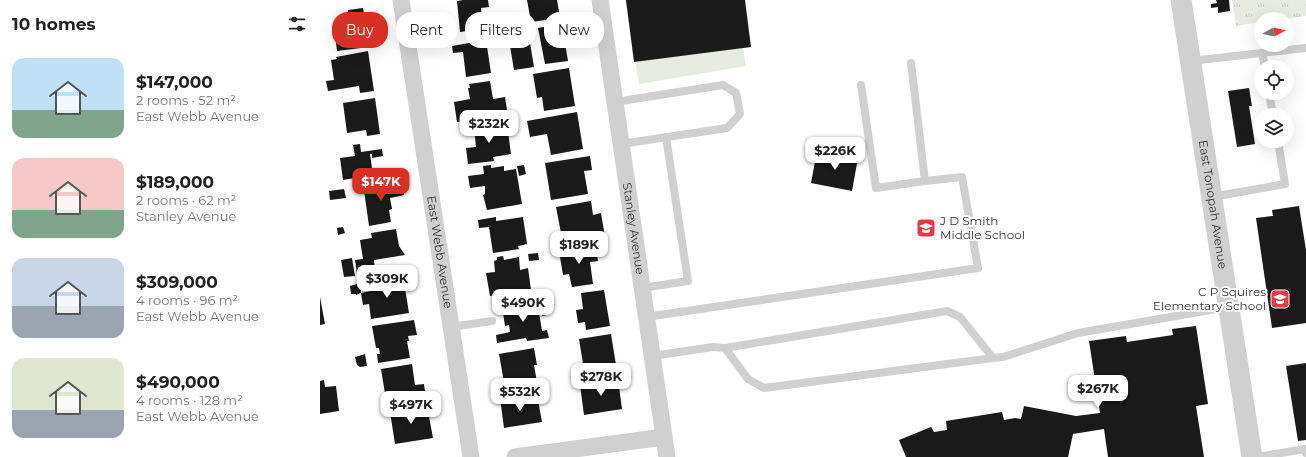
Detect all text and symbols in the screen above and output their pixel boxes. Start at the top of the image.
chip: Buy [332,12,388,48]
chip: Rent [396,12,457,48]
chip: Filters [465,12,536,48]
chip: New [544,12,604,48]
north arrow [1254,12,1294,52]
map controls [1254,12,1294,148]
icon: filters [286,13,308,35]
text: 10 homes [12,14,96,34]
button: locate [1254,60,1294,100]
text: $147,000 [136,72,213,92]
icon: home [44,74,92,122]
text: 2 rooms · 52 m² [136,92,236,108]
text: East Webb Avenue [136,108,259,124]
button: layers [1254,108,1294,148]
pin: $232K [461,110,517,144]
text: $232K [469,115,509,131]
pin: $226K [807,137,863,171]
street label: East Tonopah Avenue [1196,139,1231,270]
text: $226K [814,142,856,158]
pin: $147K [353,168,409,202]
text: $189,000 [136,172,214,192]
text: $147K [361,173,401,189]
icon: home [44,174,92,222]
street label: Stanley Avenue [620,182,648,275]
text: 2 rooms · 62 m² [136,192,236,208]
street label: East Webb Avenue [424,195,456,309]
text: Stanley Avenue [136,208,236,224]
place label: J D Smith Middle School [939,213,1025,242]
school or university icon: J D Smith Middle School [915,217,937,239]
pin: $189K [551,231,607,265]
text: $189K [559,236,599,252]
pin: $309K [359,265,415,299]
text: $309K [366,270,408,286]
text: $309,000 [136,272,218,292]
icon: home [44,274,92,322]
place label: C P Squires Elementary School [1153,284,1266,313]
school or university icon: C P Squires Elementary School [1269,288,1291,310]
pin: $490K [495,289,551,323]
text: 4 rooms · 96 m² [136,292,238,308]
text: $490K [501,294,545,310]
text: East Webb Avenue [136,308,259,324]
pin: $278K [573,363,629,397]
text: $278K [580,368,622,384]
text: $490,000 [136,372,220,392]
icon: home [44,374,92,422]
pin: $267K [1070,375,1126,409]
pin: $532K [492,378,548,412]
text: $267K [1077,380,1119,396]
text: $532K [500,383,540,399]
pin: $497K [383,391,439,425]
text: 4 rooms · 128 m² [136,392,243,408]
text: $497K [389,396,433,412]
text: East Webb Avenue [136,408,259,424]

